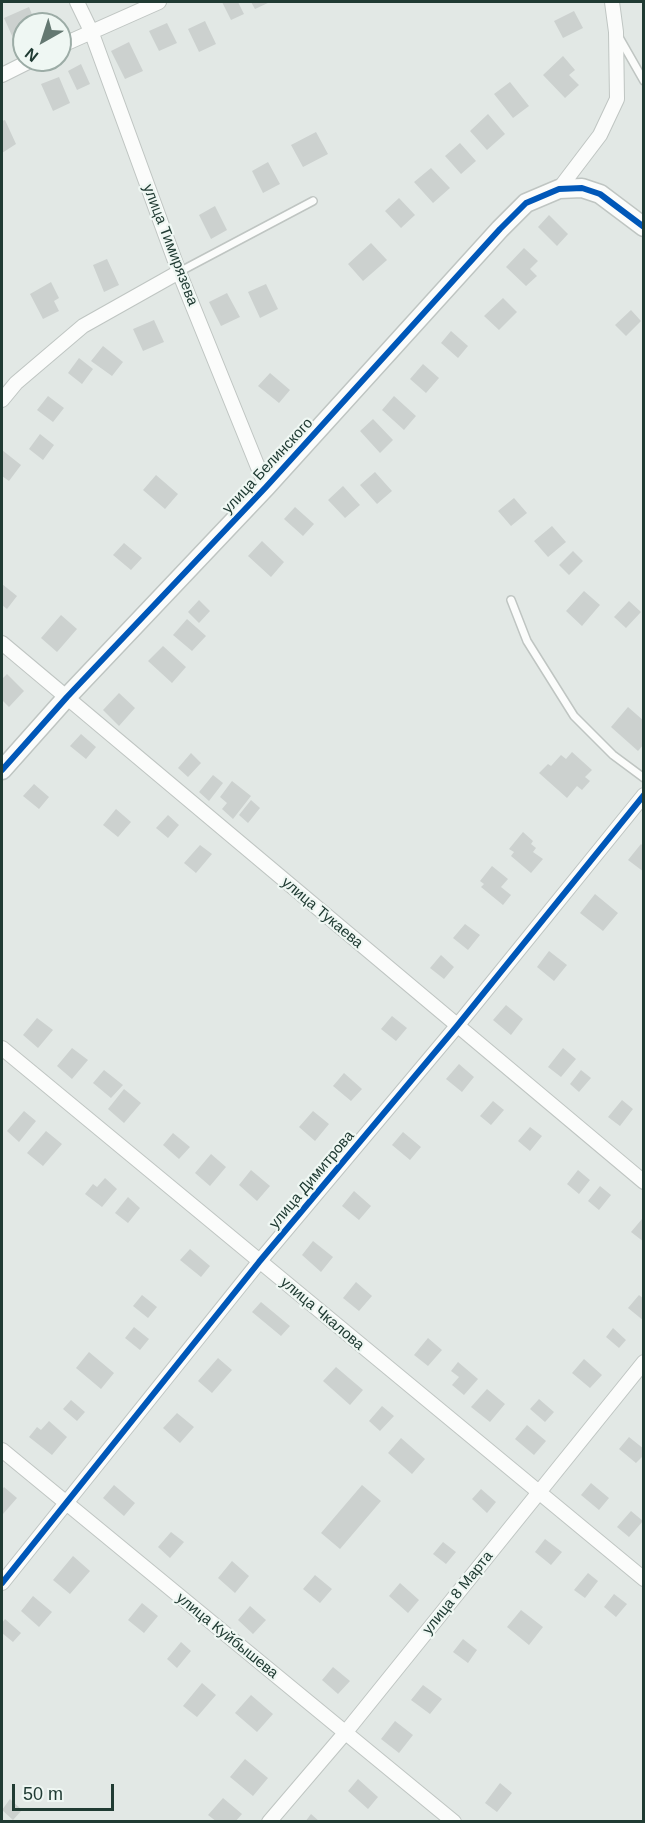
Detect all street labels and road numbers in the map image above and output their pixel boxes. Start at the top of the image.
street label: улица Тимирязева [139,182,201,308]
street label: улица Белинского [219,414,317,518]
street label: улица Тукаева [278,874,366,952]
street label: улица Димитрова [266,1127,358,1233]
street label: улица Чкалова [276,1274,368,1354]
street label: улица 8 Марта [419,1548,497,1638]
street label: улица Куйбышева [172,1589,282,1683]

